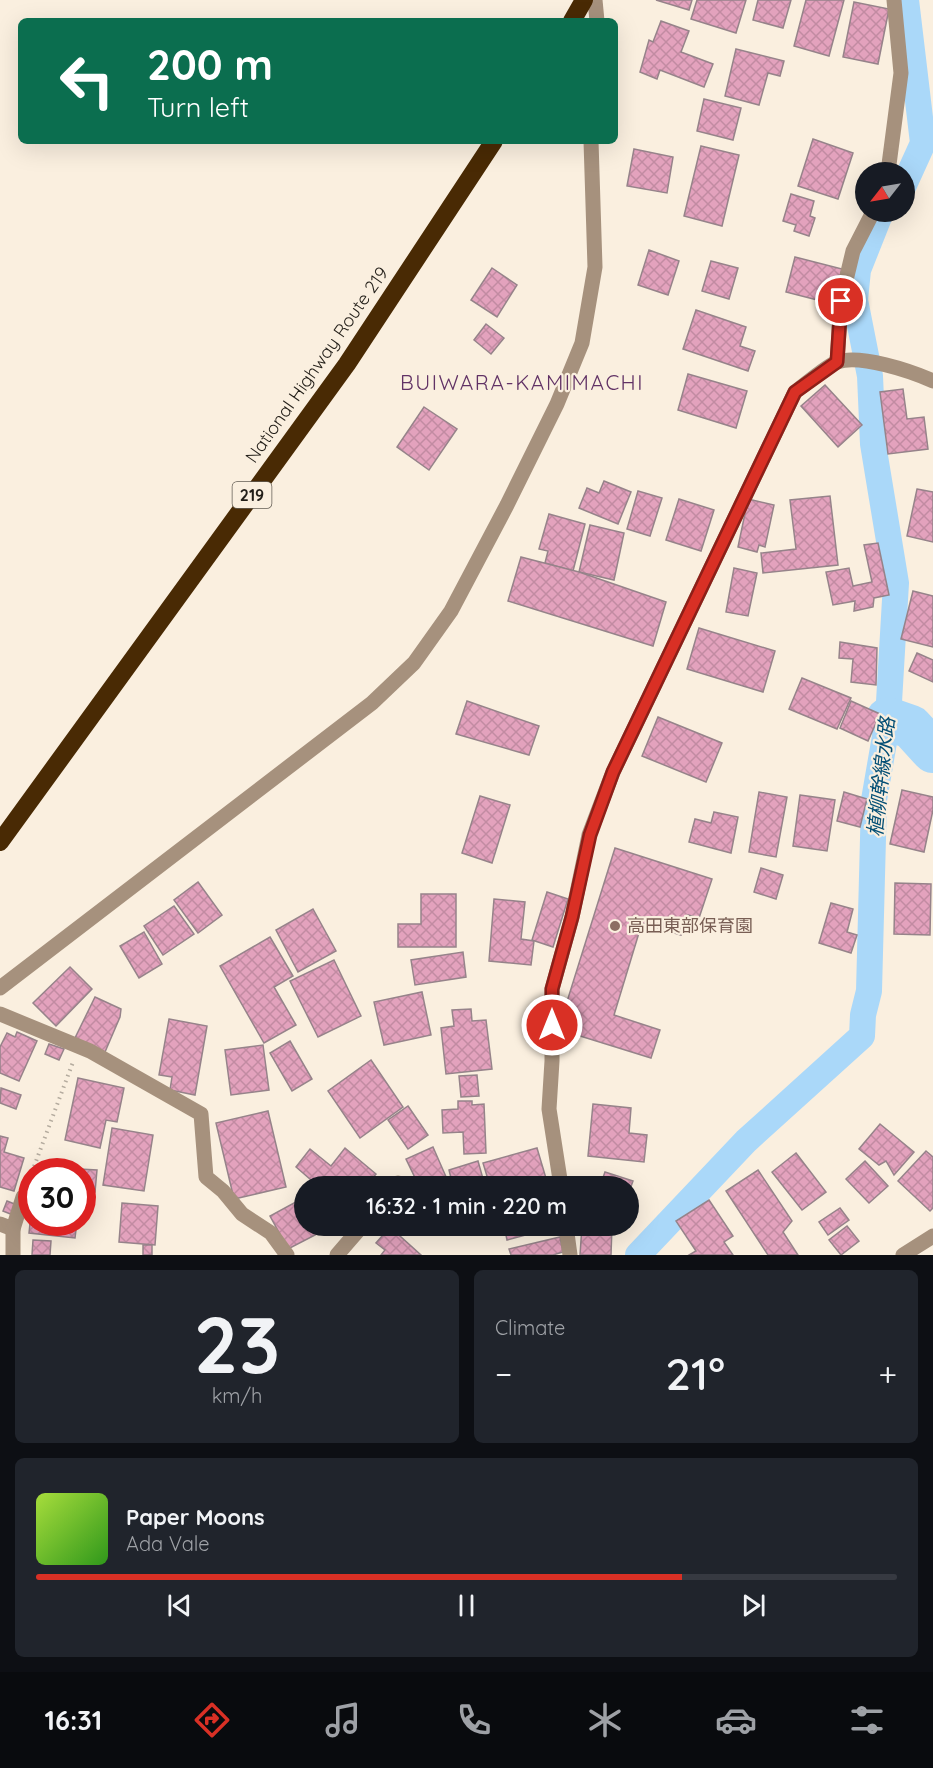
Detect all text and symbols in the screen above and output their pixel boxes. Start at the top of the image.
text: 200 m [147,38,273,91]
icon: left [48,42,126,120]
text: Turn left [147,90,249,124]
north arrow [855,162,915,222]
map controls [855,162,915,222]
street label: National Highway Route 219 [240,262,393,467]
pin [815,275,866,326]
icon: arrive [824,284,857,317]
district label: BUIWARA-KAMIMACHI [400,369,644,395]
road number: 219 [232,482,272,508]
water label: 植柳幹線水路 [862,714,899,838]
place label: 高田東部保育園 [627,914,753,937]
marker: 高田東部保育園 [608,919,622,933]
position arrow [520,993,584,1057]
speed limit sign: 30 [18,1158,96,1236]
text: 16:32 · 1 min · 220 m [366,1192,567,1220]
text: 23 [194,1295,280,1393]
text: Climate [495,1315,565,1340]
text: 21° [666,1345,725,1401]
text: − [495,1353,512,1394]
text: + [878,1353,897,1394]
text: km/h [212,1383,262,1408]
text: Paper Moons [126,1503,265,1531]
text: Ada Vale [126,1531,210,1556]
icon: previous [163,1589,196,1622]
icon: pause [450,1589,483,1622]
icon: next [737,1589,770,1622]
icon: directions [191,1699,233,1741]
icon: music [322,1699,364,1741]
icon: phone [453,1699,495,1741]
icon: climate [584,1699,626,1741]
icon: car [715,1699,757,1741]
icon: filters [846,1699,888,1741]
text: 16:31 [45,1703,102,1737]

